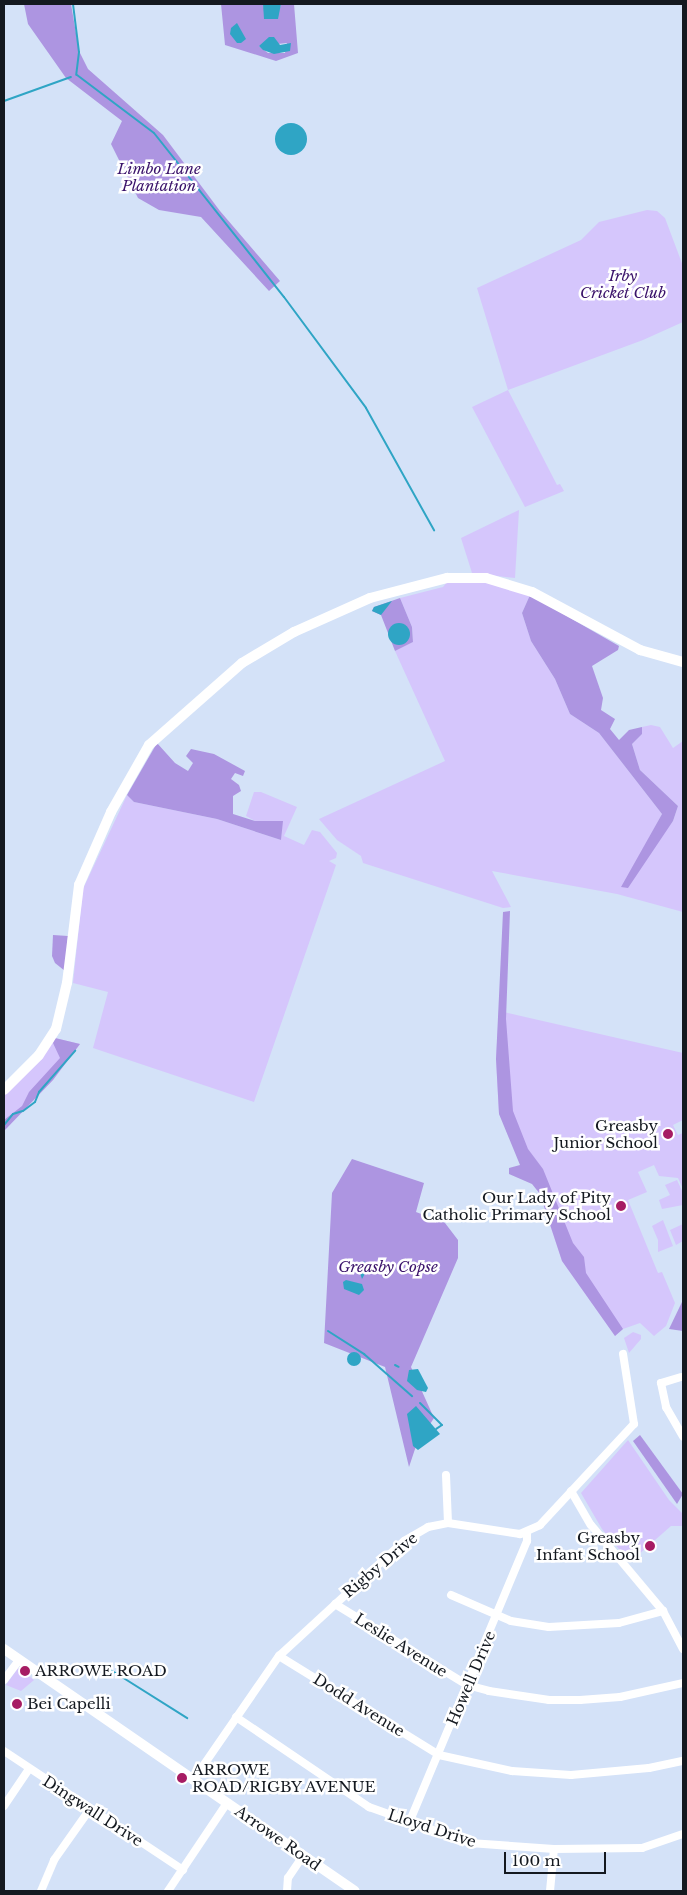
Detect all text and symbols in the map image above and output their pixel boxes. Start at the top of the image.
park label: Limbo Lane Plantation [117,159,201,194]
park label: Irby Cricket Club [580,266,666,301]
place label: Greasby Junior School [553,1116,658,1151]
marker: Greasby Junior School [662,1128,674,1140]
place label: Our Lady of Pity Catholic Primary School [422,1188,611,1223]
marker: Our Lady of Pity Catholic Primary School [615,1200,627,1212]
park label: Greasby Copse [338,1258,438,1276]
street label: Rigby Drive [339,1528,421,1602]
place label: Greasby Infant School [536,1528,640,1563]
marker: Greasby Infant School [644,1540,656,1552]
street label: Leslie Avenue [351,1609,451,1681]
street label: Howell Drive [443,1628,499,1728]
place label: ARROWE ROAD [35,1662,167,1680]
marker: ARROWE ROAD [19,1665,31,1677]
street label: Dodd Avenue [310,1670,408,1740]
place label: Bei Capelli [27,1695,111,1713]
marker: Bei Capelli [11,1698,23,1710]
place label: ARROWE ROAD/RIGBY AVENUE [192,1760,377,1795]
street label: Dingwall Drive [40,1772,146,1850]
marker: ARROWE ROAD/RIGBY AVENUE [176,1772,188,1784]
street label: Arrowe Road [232,1802,324,1874]
street label: Lloyd Drive [386,1805,478,1851]
scale bar [507,1842,610,1874]
text: 100 m [512,1851,561,1870]

